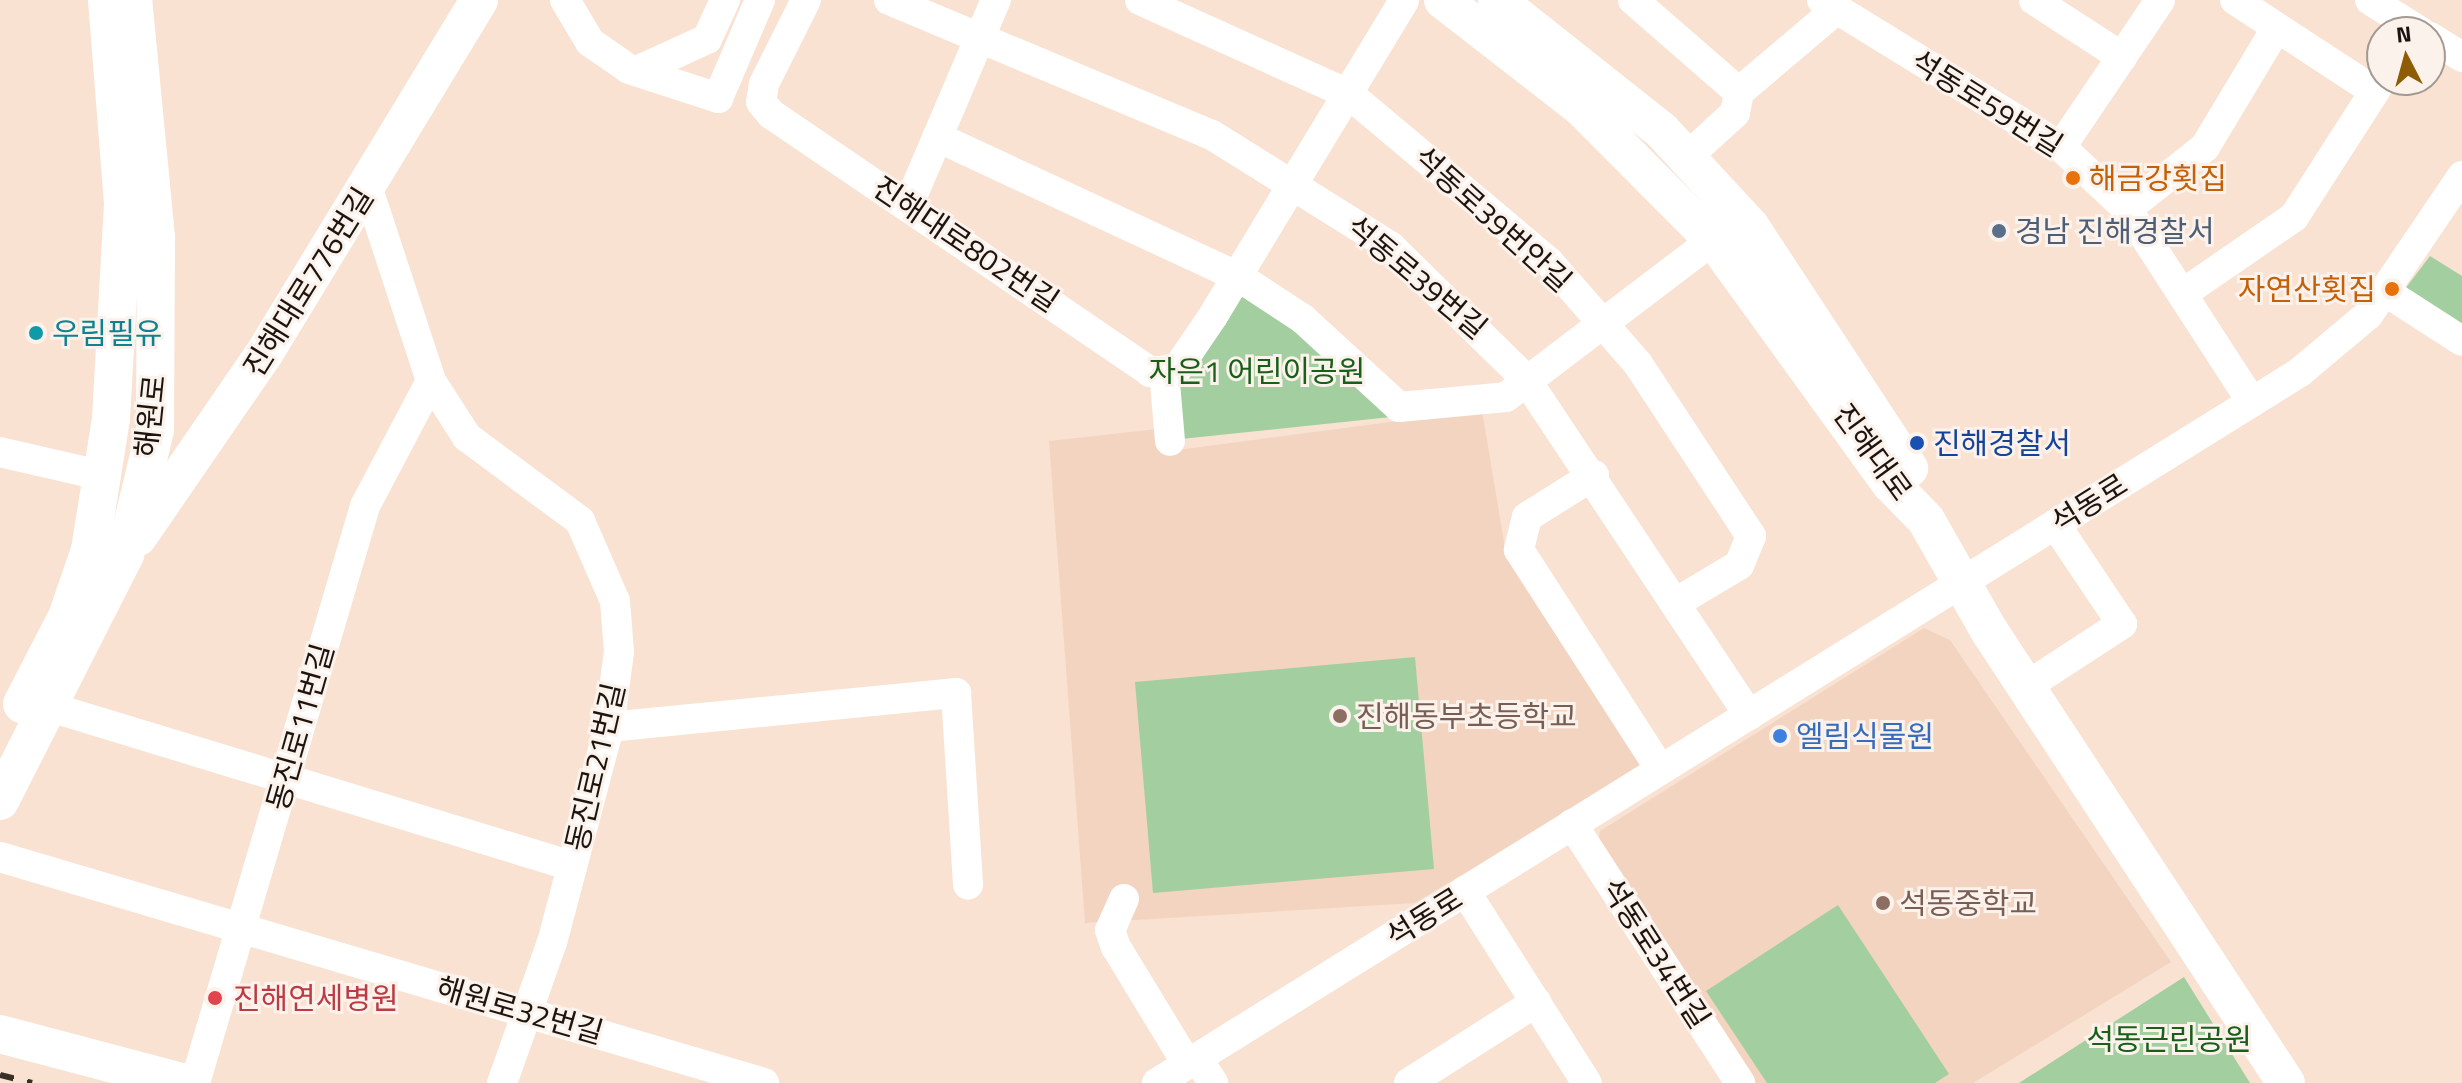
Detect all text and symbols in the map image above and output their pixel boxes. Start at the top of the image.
north arrow [2366,16,2446,96]
text: N [2394,16,2413,52]
street label: 석동로59번길 [1905,42,2069,164]
street label: 석동로39번안길 [1407,139,1579,299]
place label: 해금강횟집 [2089,160,2227,196]
street label: 진해대로802번길 [866,169,1066,319]
marker: 해금강횟집 [2064,169,2082,187]
street label: 진해대로776번길 [236,181,380,383]
street label: 석동로39번길 [1340,208,1494,346]
place label: 경남 진해경찰서 [2015,213,2215,249]
marker: 경남 진해경찰서 [1990,222,2008,240]
place label: 자연산횟집 [2238,271,2376,307]
marker: 자연산횟집 [2383,280,2401,298]
place label: 우림필유 [52,315,162,351]
marker: 우림필유 [27,324,45,342]
park label: 자은1 어린이공원 [1149,353,1365,389]
street label: 해원로 [128,373,172,459]
street label: 진해대로 [1826,397,1920,507]
place label: 진해경찰서 [1933,425,2071,461]
marker: 진해경찰서 [1908,434,1926,452]
street label: 석동로 [2044,466,2134,540]
street label: 동진로11번길 [259,640,341,814]
street label: 동진로21번길 [558,679,632,855]
place label: 진해동부초등학교 [1356,698,1577,734]
marker: 진해동부초등학교 [1331,707,1349,725]
place label: 엘림식물원 [1796,718,1934,754]
marker: 엘림식물원 [1771,727,1789,745]
street label: 석동로34번길 [1594,871,1718,1035]
street label: 석동로 [1379,880,1469,954]
place label: 석동중학교 [1899,885,2037,921]
marker: 석동중학교 [1874,894,1892,912]
street label: 해원로32번길 [433,969,607,1051]
place label: 진해연세병원 [233,980,399,1016]
marker: 진해연세병원 [204,987,226,1009]
park label: 석동근린공원 [2086,1021,2252,1057]

